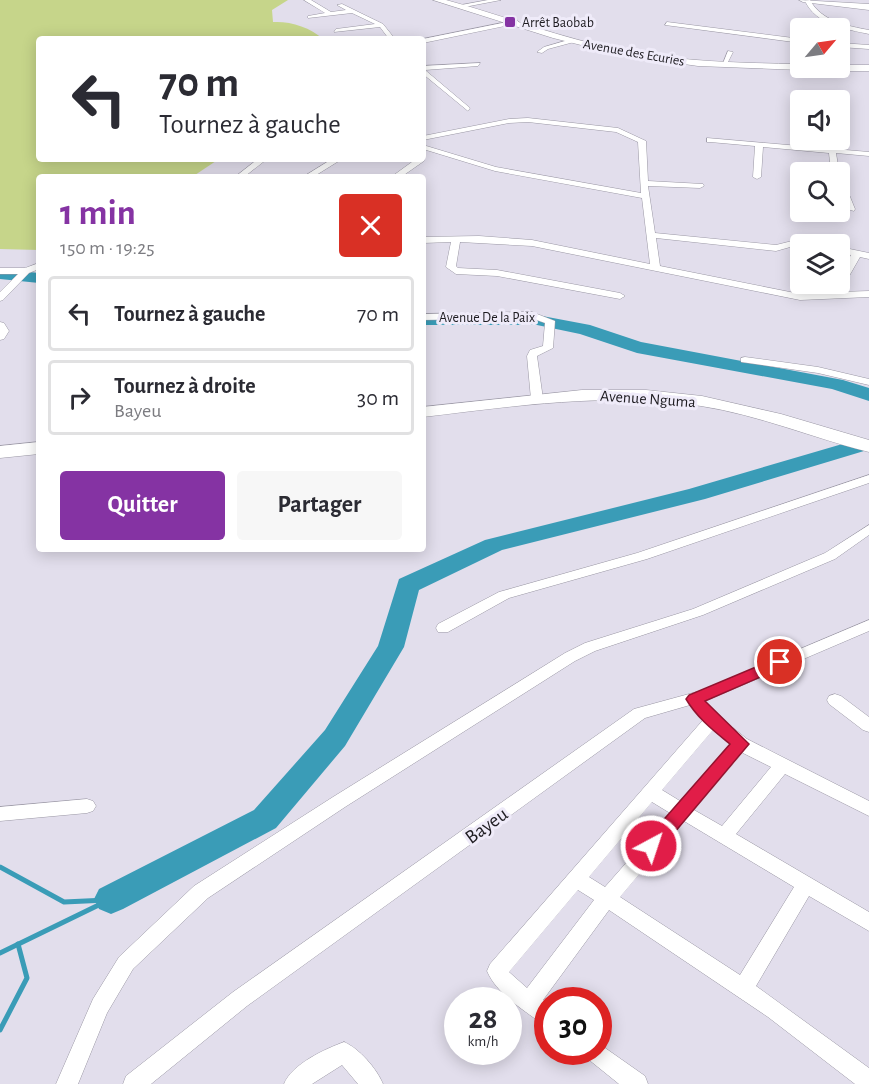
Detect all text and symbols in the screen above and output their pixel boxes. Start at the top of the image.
marker: Arrêt Baobab [503,15,517,29]
place label: Arrêt Baobab [522,16,594,30]
north arrow [790,18,850,78]
map controls [790,18,850,294]
street label: Avenue des Ecuries [582,37,686,69]
icon: left [60,60,138,138]
text: 70 m [159,62,239,104]
button: sound [790,90,850,150]
text: Tournez à gauche [159,111,341,138]
button: search [790,162,850,222]
button: close [339,194,402,257]
text: 1 min [60,195,136,231]
button: layers [790,234,850,294]
text: 150 m · 19:25 [60,238,155,258]
icon: left [63,297,96,330]
text: Tournez à gauche [114,303,265,325]
text: 70 m [357,303,399,325]
street label: Avenue De la Paix [439,311,535,325]
text: Tournez à droite [114,375,256,397]
icon: right [63,381,96,414]
text: 30 m [357,387,399,409]
street label: Avenue Nguma [600,388,696,410]
text: Bayeu [114,401,161,421]
button: Quitter [60,471,225,540]
button: Partager [237,471,402,540]
pin [754,636,805,687]
icon: arrive [763,645,796,678]
street label: Bayeu [462,804,512,848]
position arrow [619,814,683,878]
speed limit sign: 30 [534,987,612,1065]
text: 28 [469,1004,497,1034]
text: km/h [468,1034,498,1049]

